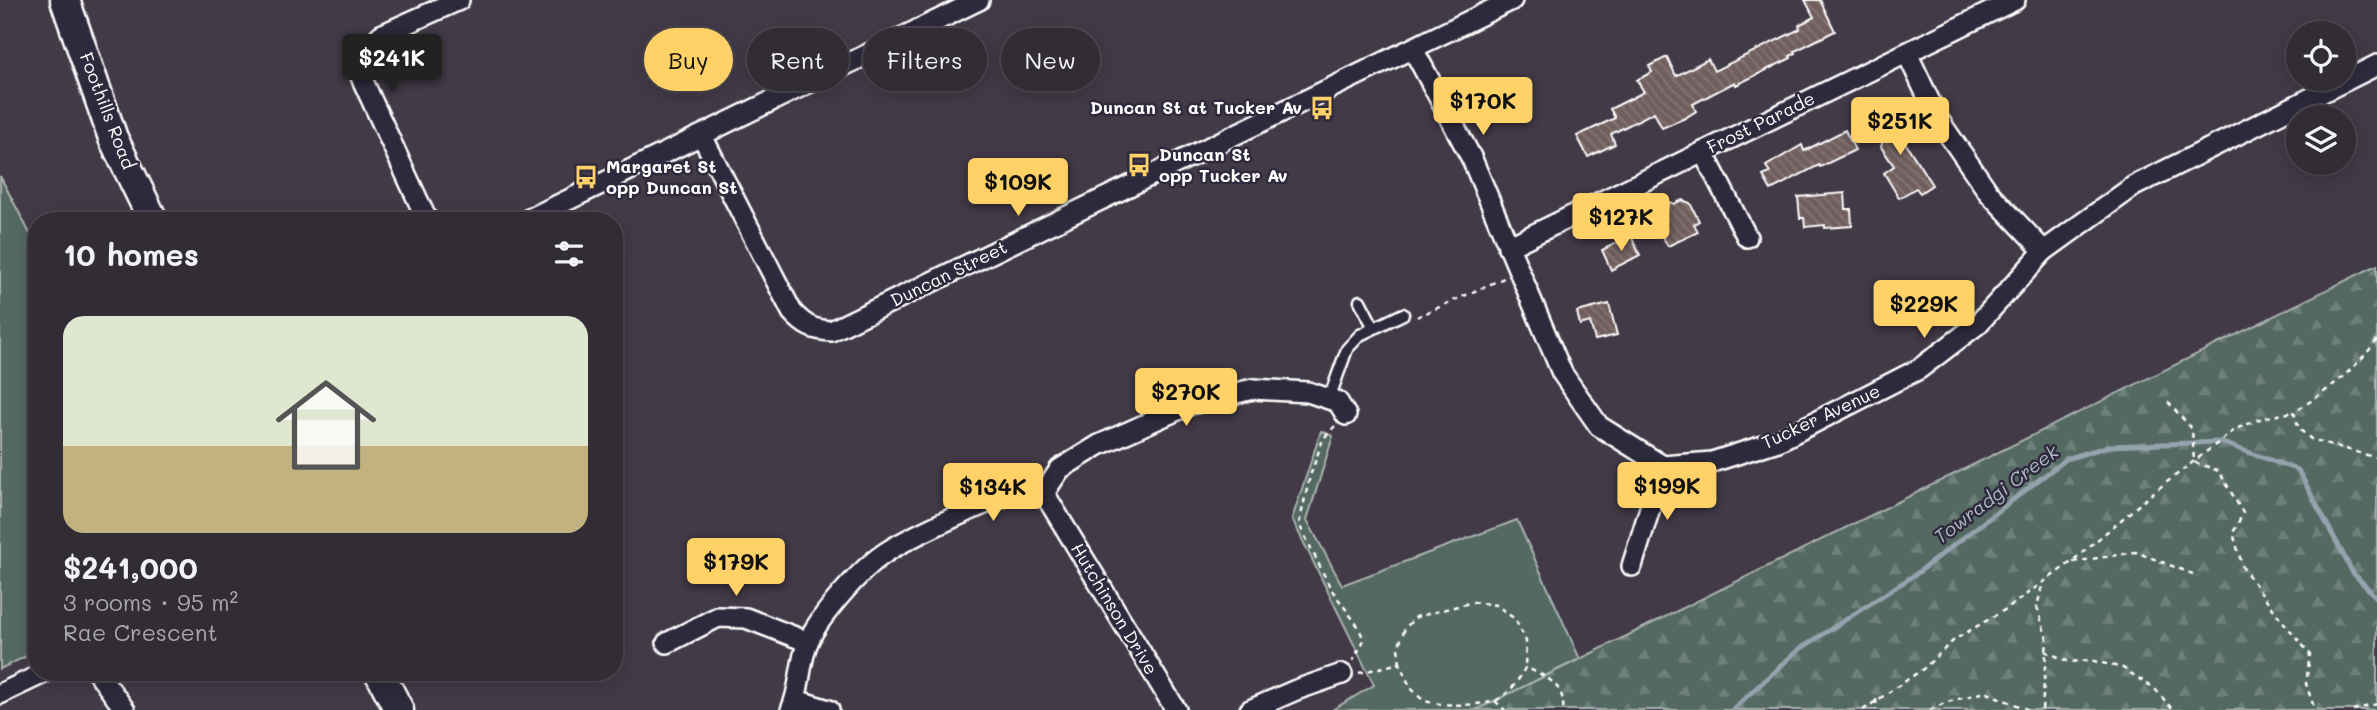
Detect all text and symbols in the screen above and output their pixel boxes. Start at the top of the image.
map controls [2286,21,2356,175]
button: locate [2286,21,2356,91]
chip: Buy [644,28,733,91]
chip: Rent [747,28,849,91]
chip: Filters [863,28,987,91]
chip: New [1001,28,1100,91]
pin: $241K [343,34,441,94]
text: $241K [359,42,425,72]
street label: Foothills Road [75,49,141,173]
pin: $170K [1434,78,1532,137]
text: $170K [1449,85,1517,115]
street label: Frost Parade [1703,86,1818,159]
bus stop icon: Duncan St at Tucker Av [1308,94,1336,122]
place label: Duncan St at Tucker Av [1090,95,1302,119]
pin: $251K [1851,97,1949,157]
text: $251K [1867,105,1933,135]
button: layers [2286,105,2356,175]
place label: Duncan St opp Tucker Av [1159,142,1288,187]
bus stop icon: Duncan St opp Tucker Av [1125,151,1153,179]
place label: Margaret St opp Duncan St [606,154,738,199]
pin: $109K [969,158,1067,218]
bus stop icon: Margaret St opp Duncan St [572,163,600,191]
text: $109K [984,166,1052,196]
pin: $127K [1572,194,1670,253]
text: $127K [1588,201,1654,231]
text: 10 homes [63,234,199,274]
street label: Duncan Street [886,234,1011,312]
icon: filters [550,235,588,273]
pin: $229K [1875,280,1973,340]
text: $229K [1890,288,1958,318]
icon: home [263,362,389,488]
pin: $270K [1137,368,1235,428]
text: $270K [1151,376,1221,406]
street label: Tucker Avenue [1757,378,1884,454]
water label: Towradgi Creek [1928,438,2064,549]
pin: $199K [1618,462,1716,522]
pin: $134K [944,463,1042,523]
text: $199K [1633,470,1701,500]
text: $134K [959,471,1027,501]
pin: $179K [687,538,785,598]
street label: Hutchinson Drive [1066,538,1164,679]
text: $179K [703,546,769,576]
text: $241,000 [63,547,198,587]
text: 3 rooms · 95 m² [63,587,238,617]
text: Rae Crescent [63,617,218,647]

